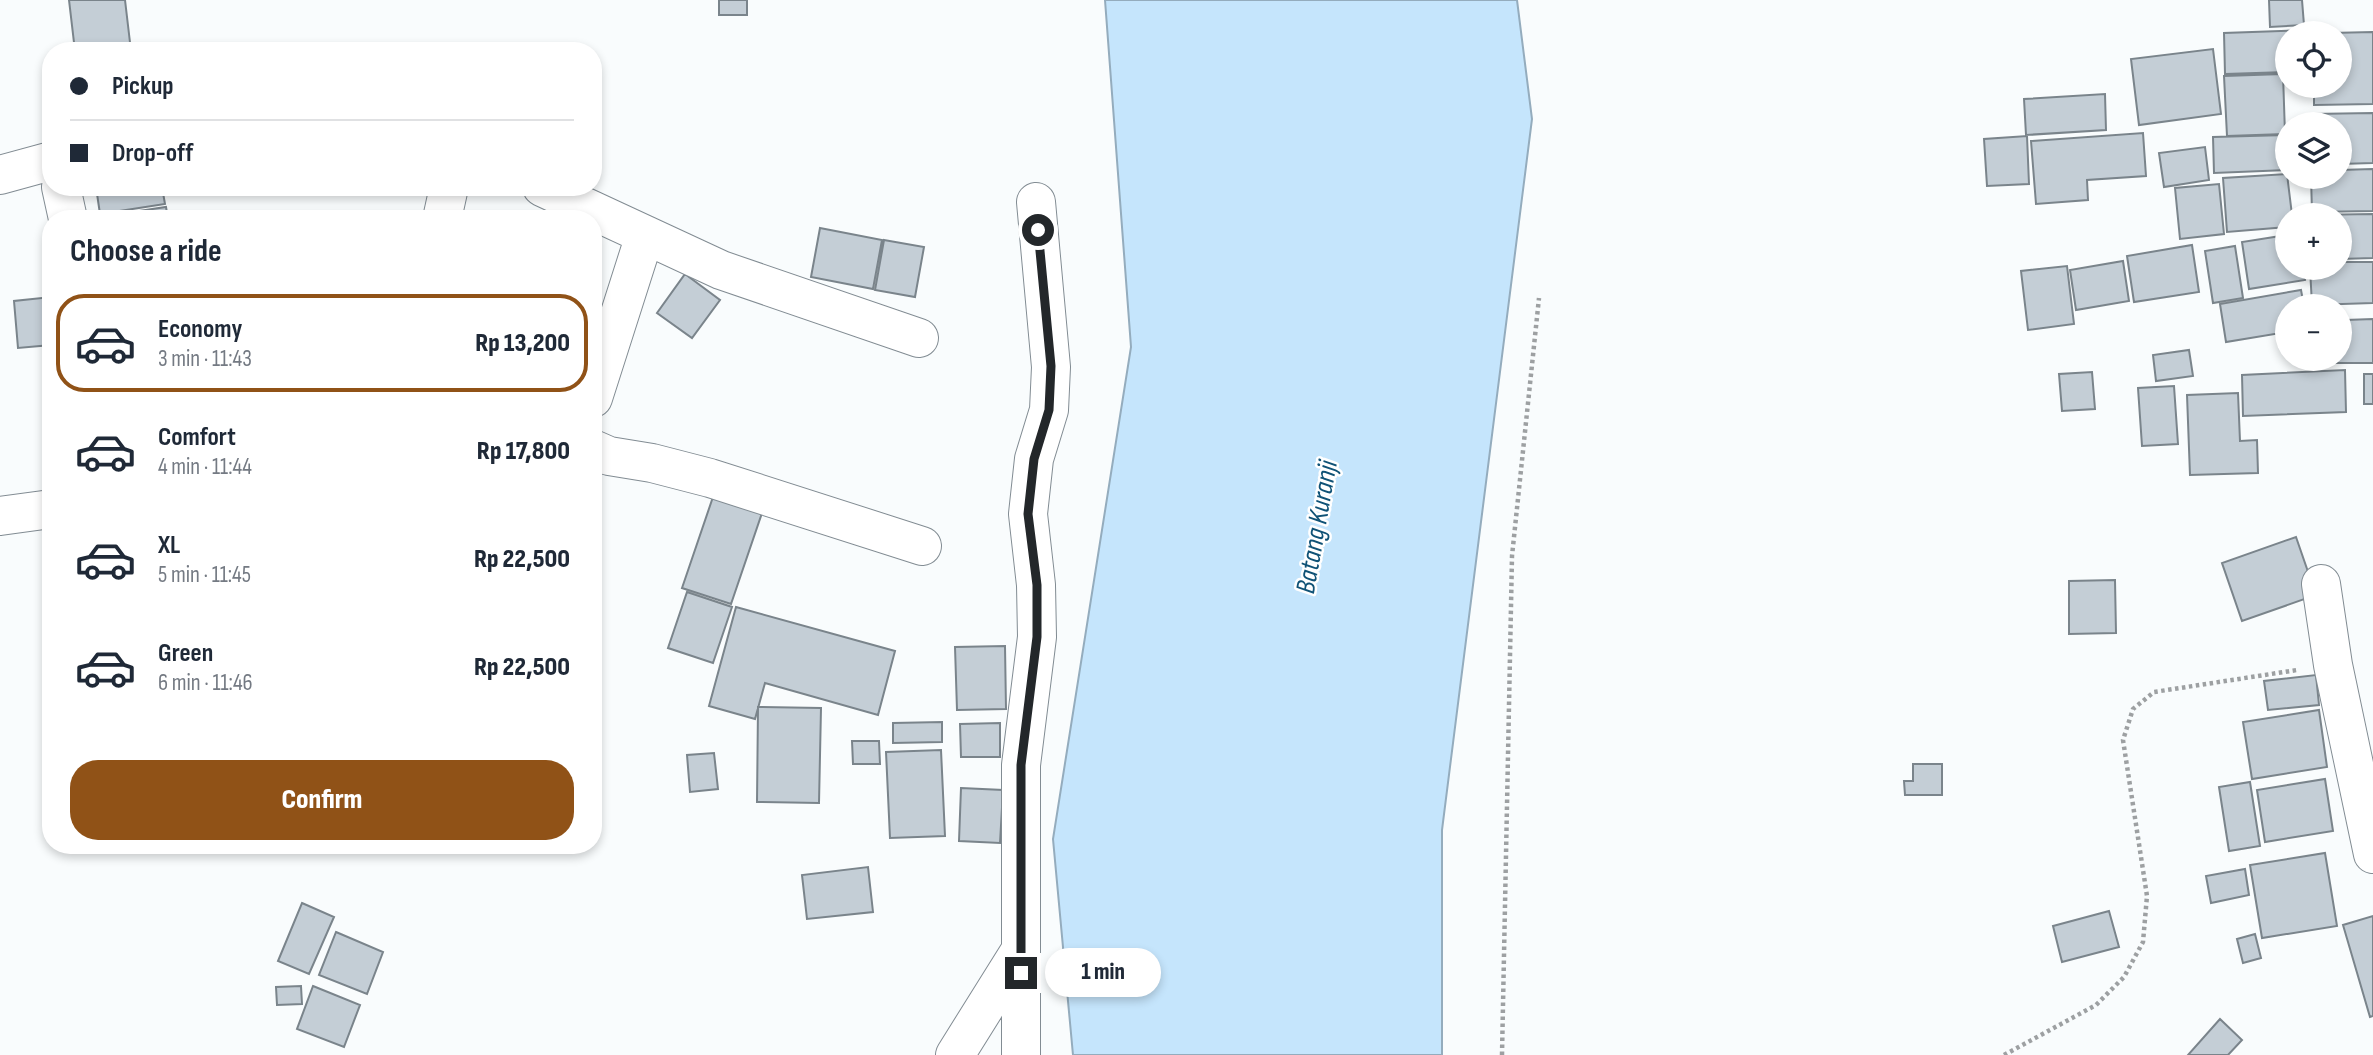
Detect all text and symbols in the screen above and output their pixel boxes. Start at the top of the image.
map controls [2275,21,2352,371]
button: locate [2275,21,2352,98]
text: Pickup [112,71,174,102]
button: layers [2275,112,2352,189]
text: Drop-off [112,138,193,169]
button: + [2275,203,2352,280]
route start [1022,214,1054,246]
text: Choose a ride [70,232,222,271]
button: − [2275,294,2352,371]
icon: car [74,312,137,375]
text: Economy [158,314,242,345]
text: Rp 13,200 [475,328,570,359]
text: 3 min · 11:43 [158,345,252,373]
icon: car [74,420,137,483]
text: Comfort [158,422,236,453]
text: Rp 17,800 [477,436,570,467]
text: 4 min · 11:44 [158,453,252,481]
water label: Batang Kuranji [1289,457,1345,596]
icon: car [74,528,137,591]
text: XL [158,530,180,561]
text: Rp 22,500 [474,544,570,575]
text: 5 min · 11:45 [158,561,251,589]
icon: car [74,636,137,699]
text: Green [158,638,213,669]
text: Rp 22,500 [474,652,570,683]
text: 6 min · 11:46 [158,669,253,697]
button: Confirm [70,760,574,840]
callout: 1 min [1046,948,1161,998]
route end [1005,957,1037,989]
text: 1 min [1081,958,1125,986]

